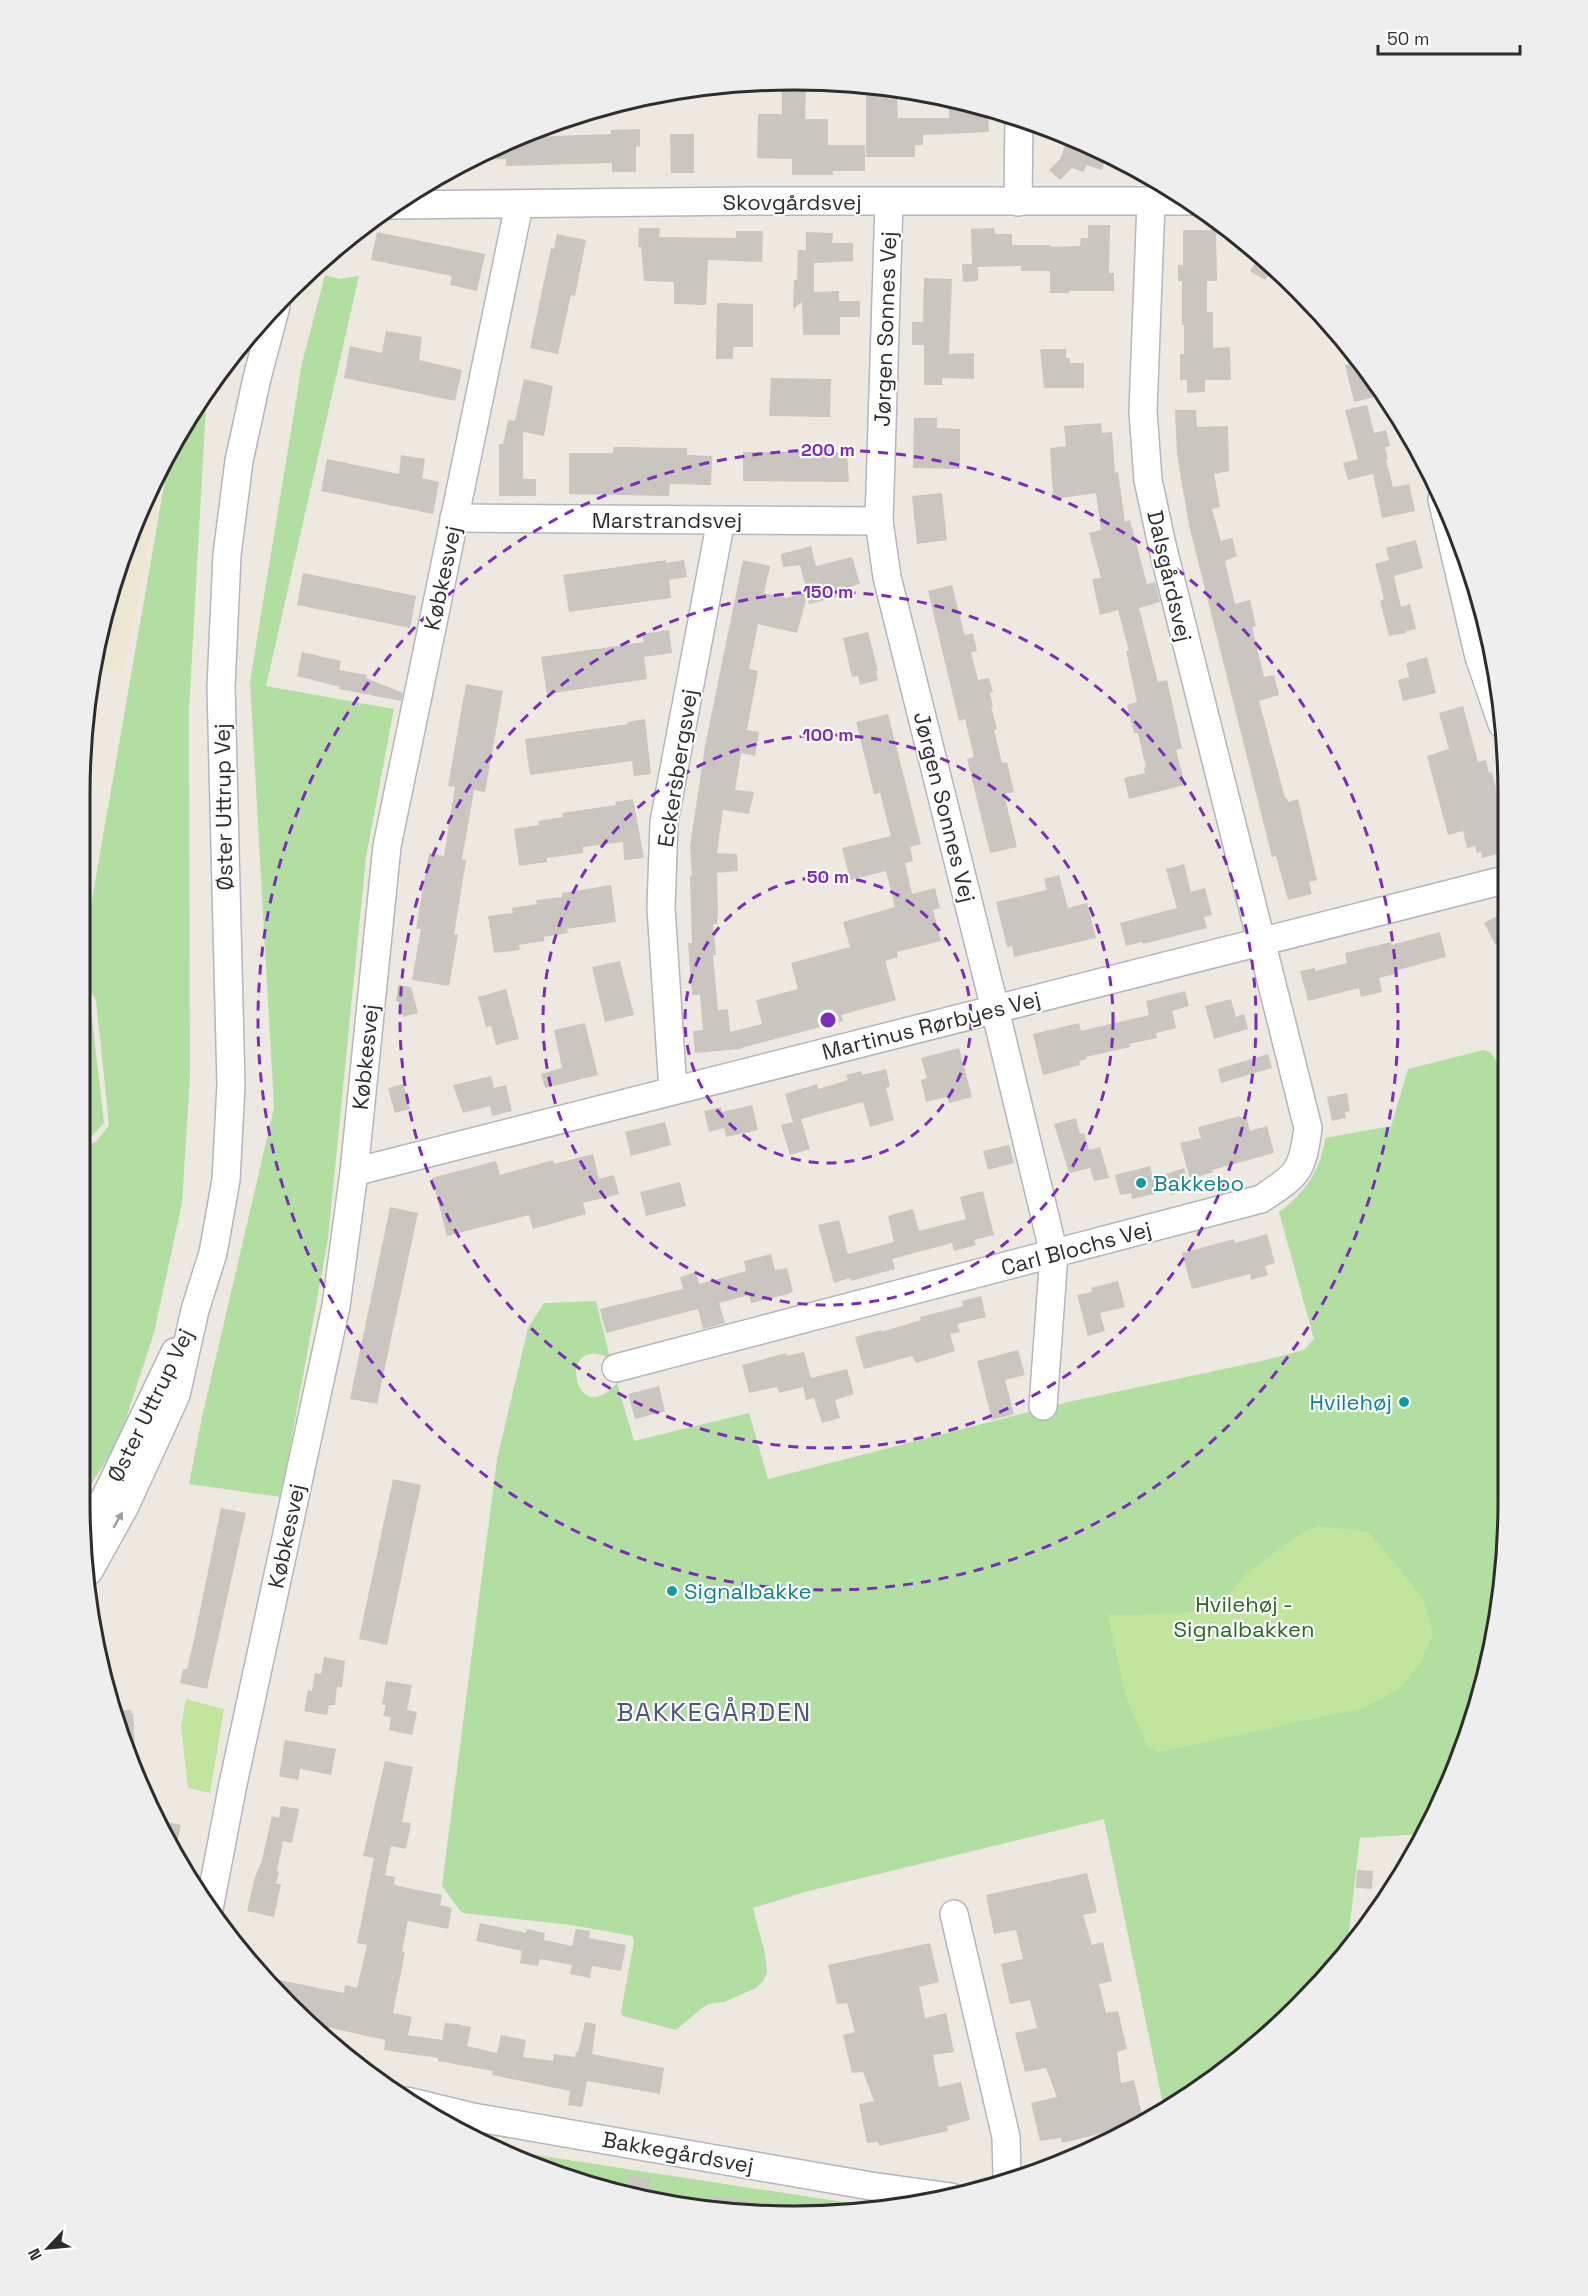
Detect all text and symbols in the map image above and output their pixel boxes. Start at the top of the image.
scale bar [1378,18,1520,56]
text: 50 m [1387,27,1429,50]
street label: Skovgårdsvej [722,188,862,216]
street label: Jørgen Sonnes Vej [868,231,902,427]
text: 200 m [801,438,855,461]
street label: Marstrandsvej [592,506,742,534]
street label: Dalsgårdsvej [1141,508,1199,644]
street label: Købkesvej [417,523,467,633]
text: 150 m [803,580,853,603]
street label: Eckersbergsvej [651,687,703,849]
street label: Jørgen Sonnes Vej [908,709,982,905]
street label: Øster Uttrup Vej [208,723,238,891]
text: 100 m [802,723,854,746]
text: 50 m [807,865,849,888]
street label: Martinus Rørbyes Vej [819,984,1043,1066]
street label: Købkesvej [346,1003,384,1111]
centre of rings [818,1010,838,1030]
place label: Bakkebo [1153,1169,1244,1197]
marker: Bakkebo [1134,1176,1148,1190]
street label: Carl Blochs Vej [998,1214,1154,1282]
street label: Øster Uttrup Vej [101,1324,199,1486]
place label: Hvilehøj [1309,1388,1392,1416]
marker: Hvilehøj [1397,1395,1411,1409]
street label: Købkesvej [261,1481,311,1591]
one-way arrow [112,1512,123,1528]
place label: Signalbakke [684,1577,811,1605]
marker: Signalbakke [665,1584,679,1598]
park label: Hvilehøj - Signalbakken [1174,1590,1314,1643]
district label: BAKKEGÅRDEN [616,1695,812,1729]
street label: Bakkegårdsvej [600,2125,756,2179]
north arrow [18,2218,78,2278]
text: N [23,2245,47,2264]

